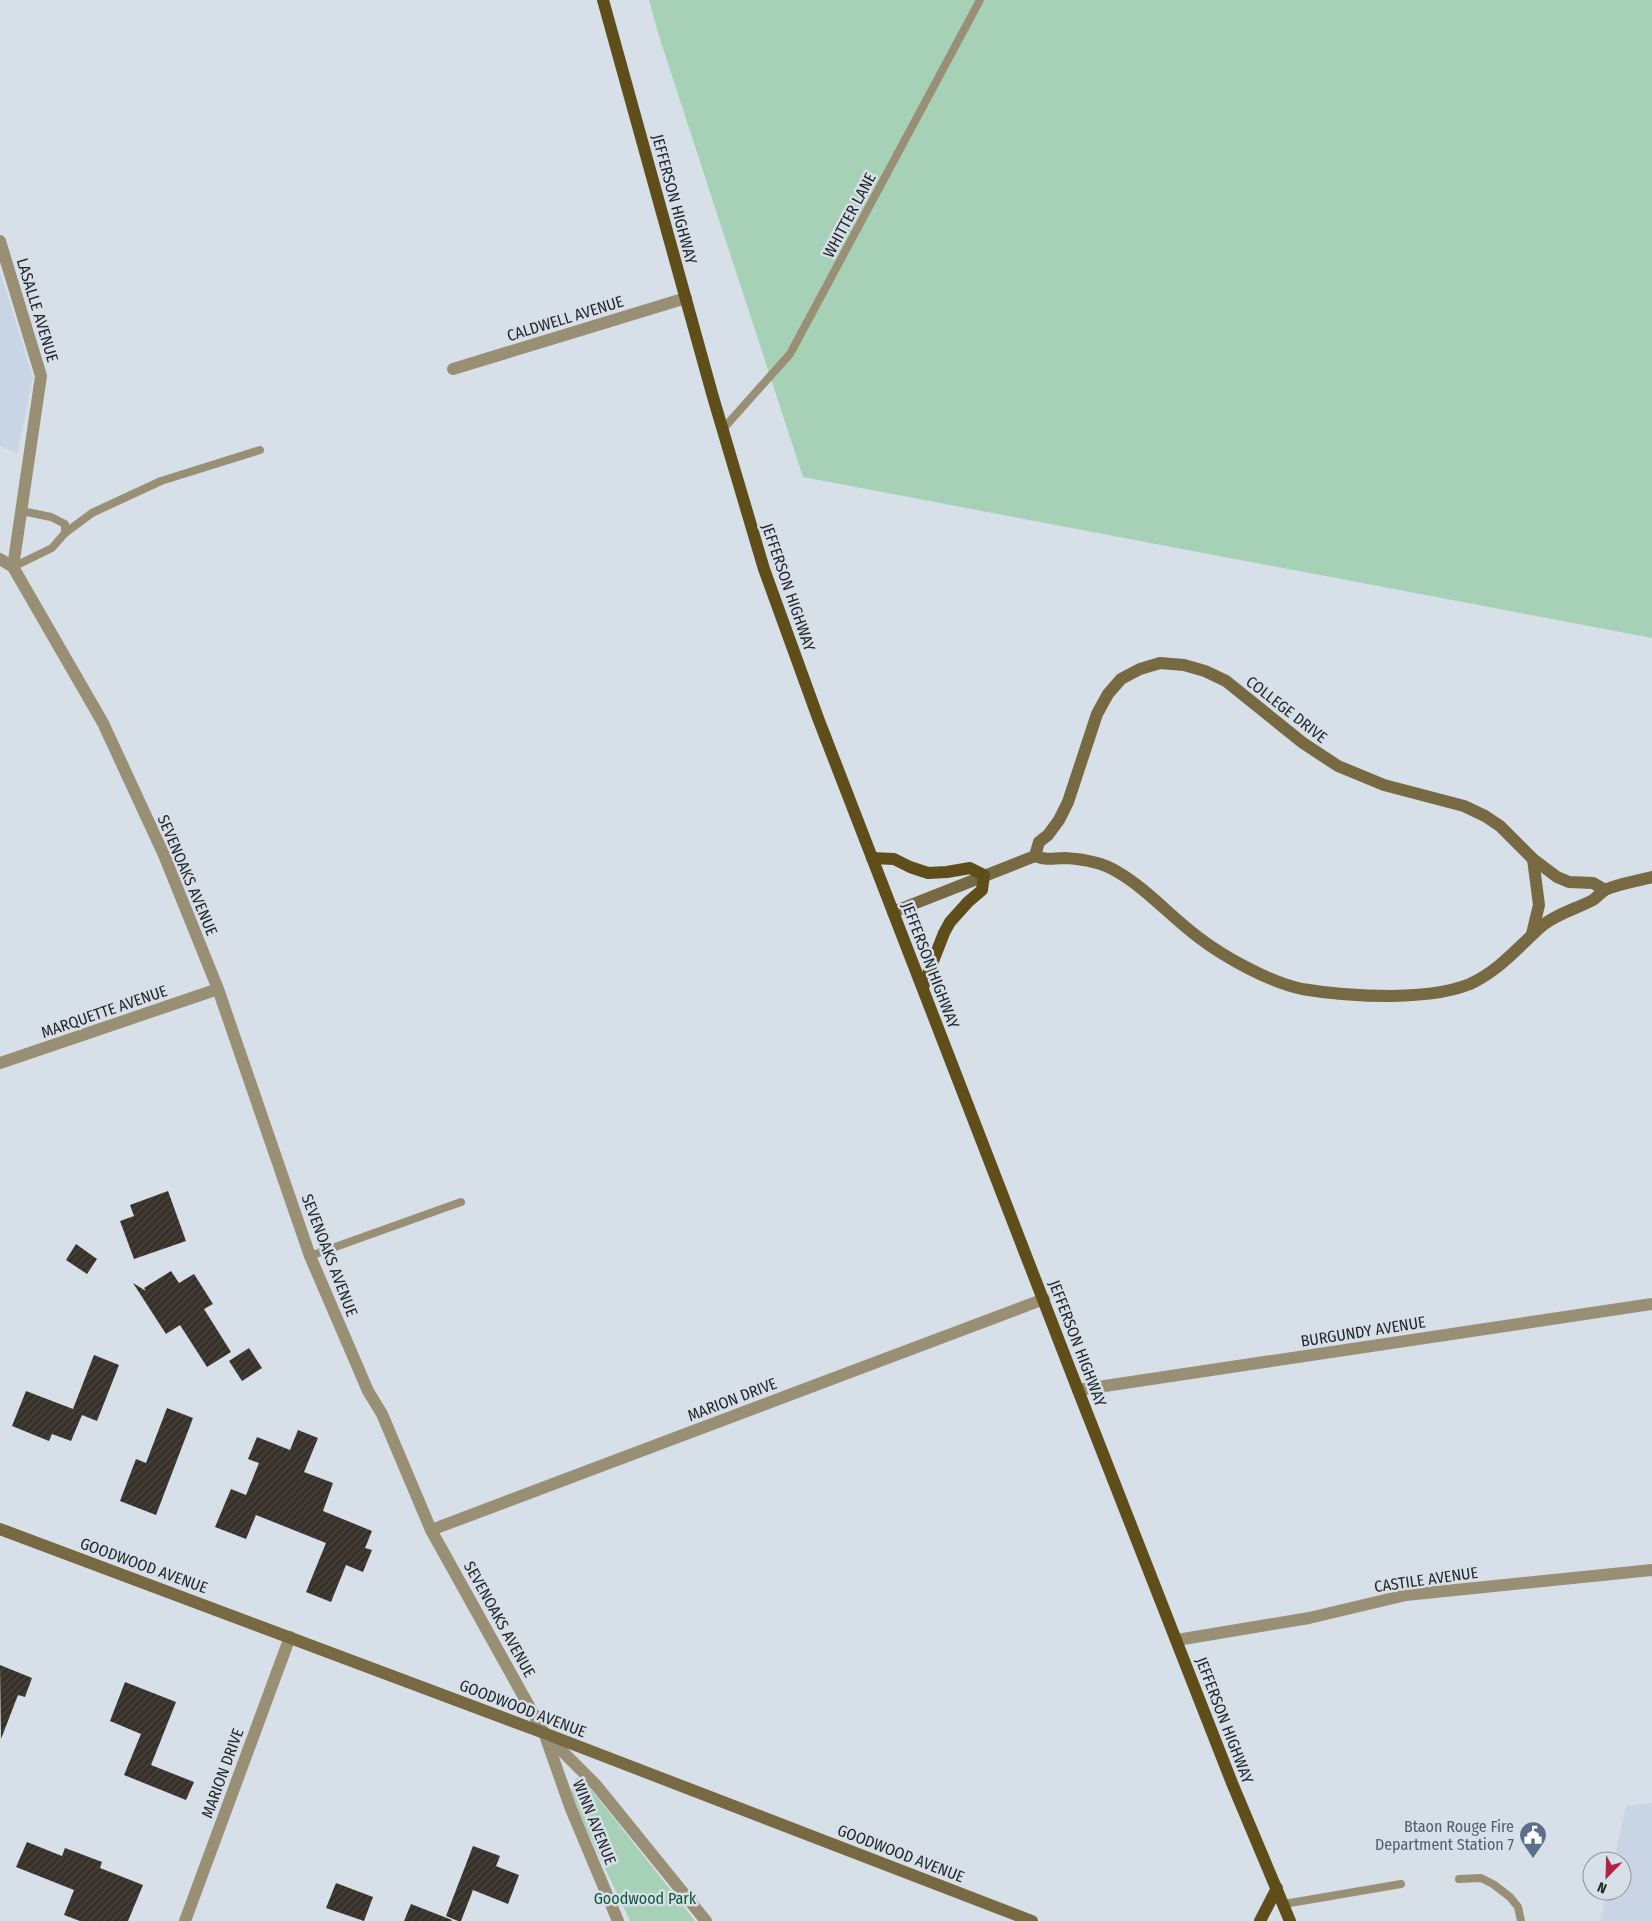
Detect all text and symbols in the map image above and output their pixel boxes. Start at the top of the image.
street label: JEFFERSON HIGHWAY [648,132,701,266]
street label: WHITTER LANE [819,170,880,261]
street label: LASALLE AVENUE [13,256,62,364]
street label: CALDWELL AVENUE [505,292,626,345]
street label: JEFFERSON HIGHWAY [758,521,819,654]
street label: COLLEGE DRIVE [1242,672,1331,747]
street label: SEVENOAKS AVENUE [153,812,222,939]
street label: JEFFERSON HIGHWAY [898,899,963,1031]
street label: MARQUETTE AVENUE [39,981,170,1042]
street label: SEVENOAKS AVENUE [297,1191,362,1319]
street label: JEFFERSON HIGHWAY [1045,1277,1110,1409]
street label: BURGUNDY AVENUE [1299,1312,1427,1351]
street label: MARION DRIVE [685,1374,780,1425]
street label: GOODWOOD AVENUE [78,1534,210,1597]
street label: SEVENOAKS AVENUE [460,1558,539,1681]
street label: CASTILE AVENUE [1373,1563,1479,1596]
street label: JEFFERSON HIGHWAY [1192,1654,1257,1786]
street label: GOODWOOD AVENUE [457,1676,589,1741]
street label: MARION DRIVE [197,1726,247,1821]
street label: WINN AVENUE [569,1777,620,1867]
place label: Btaon Rouge Fire Department Station 7 [1375,1817,1515,1854]
public building icon: Btaon Rouge Fire Department Station 7 [1518,1820,1548,1859]
street label: GOODWOOD AVENUE [835,1821,967,1886]
north arrow [1582,1851,1632,1901]
text: N [1595,1878,1609,1897]
park label: Goodwood Park [594,1889,697,1908]

